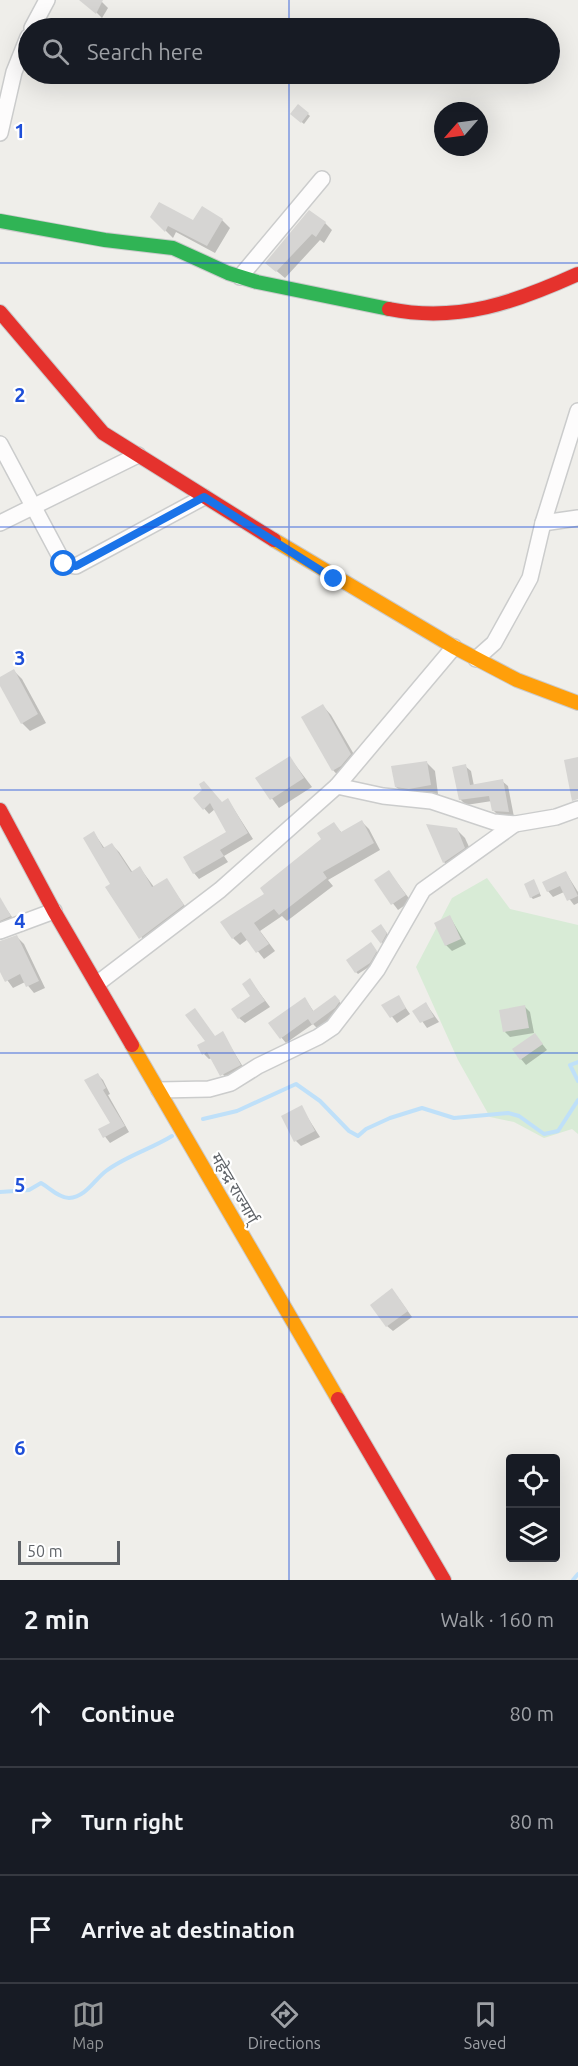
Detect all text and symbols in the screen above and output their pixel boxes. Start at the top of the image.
search box [18,18,560,84]
icon: search [39,35,72,68]
text: Search here [87,39,203,64]
north arrow [434,102,488,156]
text: 1 [14,119,26,142]
text: 2 [14,383,26,406]
route start [50,550,76,576]
route end [320,565,346,591]
text: 3 [14,646,26,669]
text: 4 [14,909,26,932]
street label: महेन्द्र राज्मार्ग् [206,1150,264,1230]
text: 5 [14,1173,26,1196]
text: 6 [14,1436,26,1459]
map controls [506,1454,560,1562]
button: locate [506,1454,560,1508]
button: layers [506,1508,560,1562]
scale bar [18,1538,120,1566]
text: 50 m [27,1542,63,1560]
text: 2 min [24,1605,90,1634]
text: Walk · 160 m [441,1608,554,1631]
icon: ahead [24,1697,57,1730]
text: Continue [81,1701,175,1726]
text: 80 m [510,1702,554,1725]
icon: right [24,1805,57,1838]
text: Turn right [81,1809,183,1834]
text: 80 m [510,1810,554,1833]
icon: arrive [24,1913,57,1946]
text: Arrive at destination [81,1917,295,1942]
tab: Map [72,1998,105,2052]
tab: Directions [248,1998,321,2052]
tab: Saved [464,1998,506,2052]

